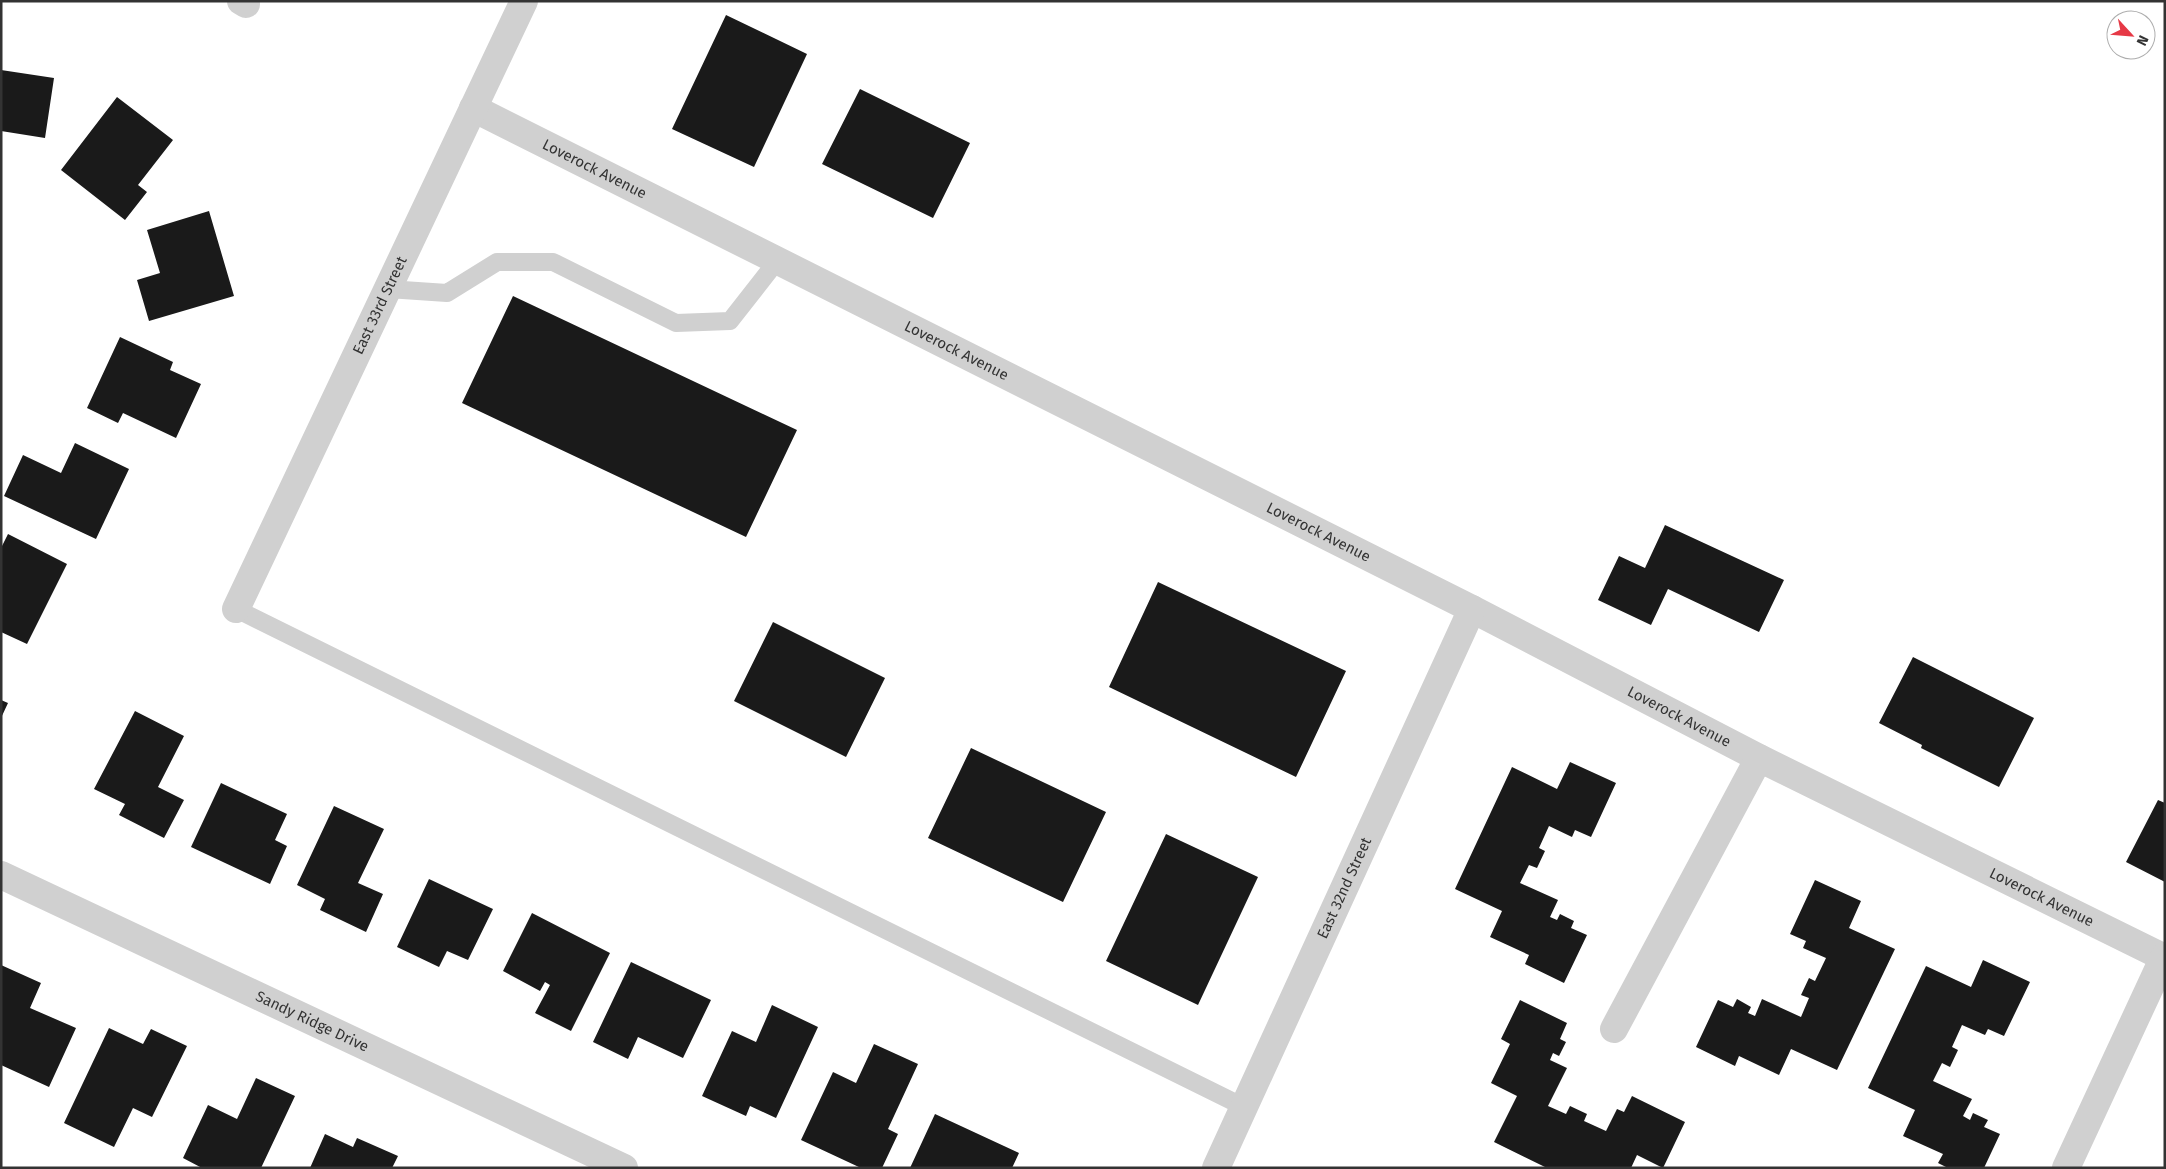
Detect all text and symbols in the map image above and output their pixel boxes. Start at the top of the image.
north arrow [2106,10,2156,60]
text: N [2133,33,2152,48]
street label: Loverock Avenue [540,135,650,203]
street label: East 33rd Street [349,253,411,357]
street label: Loverock Avenue [902,317,1012,384]
street label: Loverock Avenue [1264,498,1374,566]
street label: Loverock Avenue [1624,682,1734,751]
street label: East 32nd Street [1313,834,1375,942]
street label: Loverock Avenue [1986,864,2097,931]
street label: Sandy Ridge Drive [253,987,372,1056]

